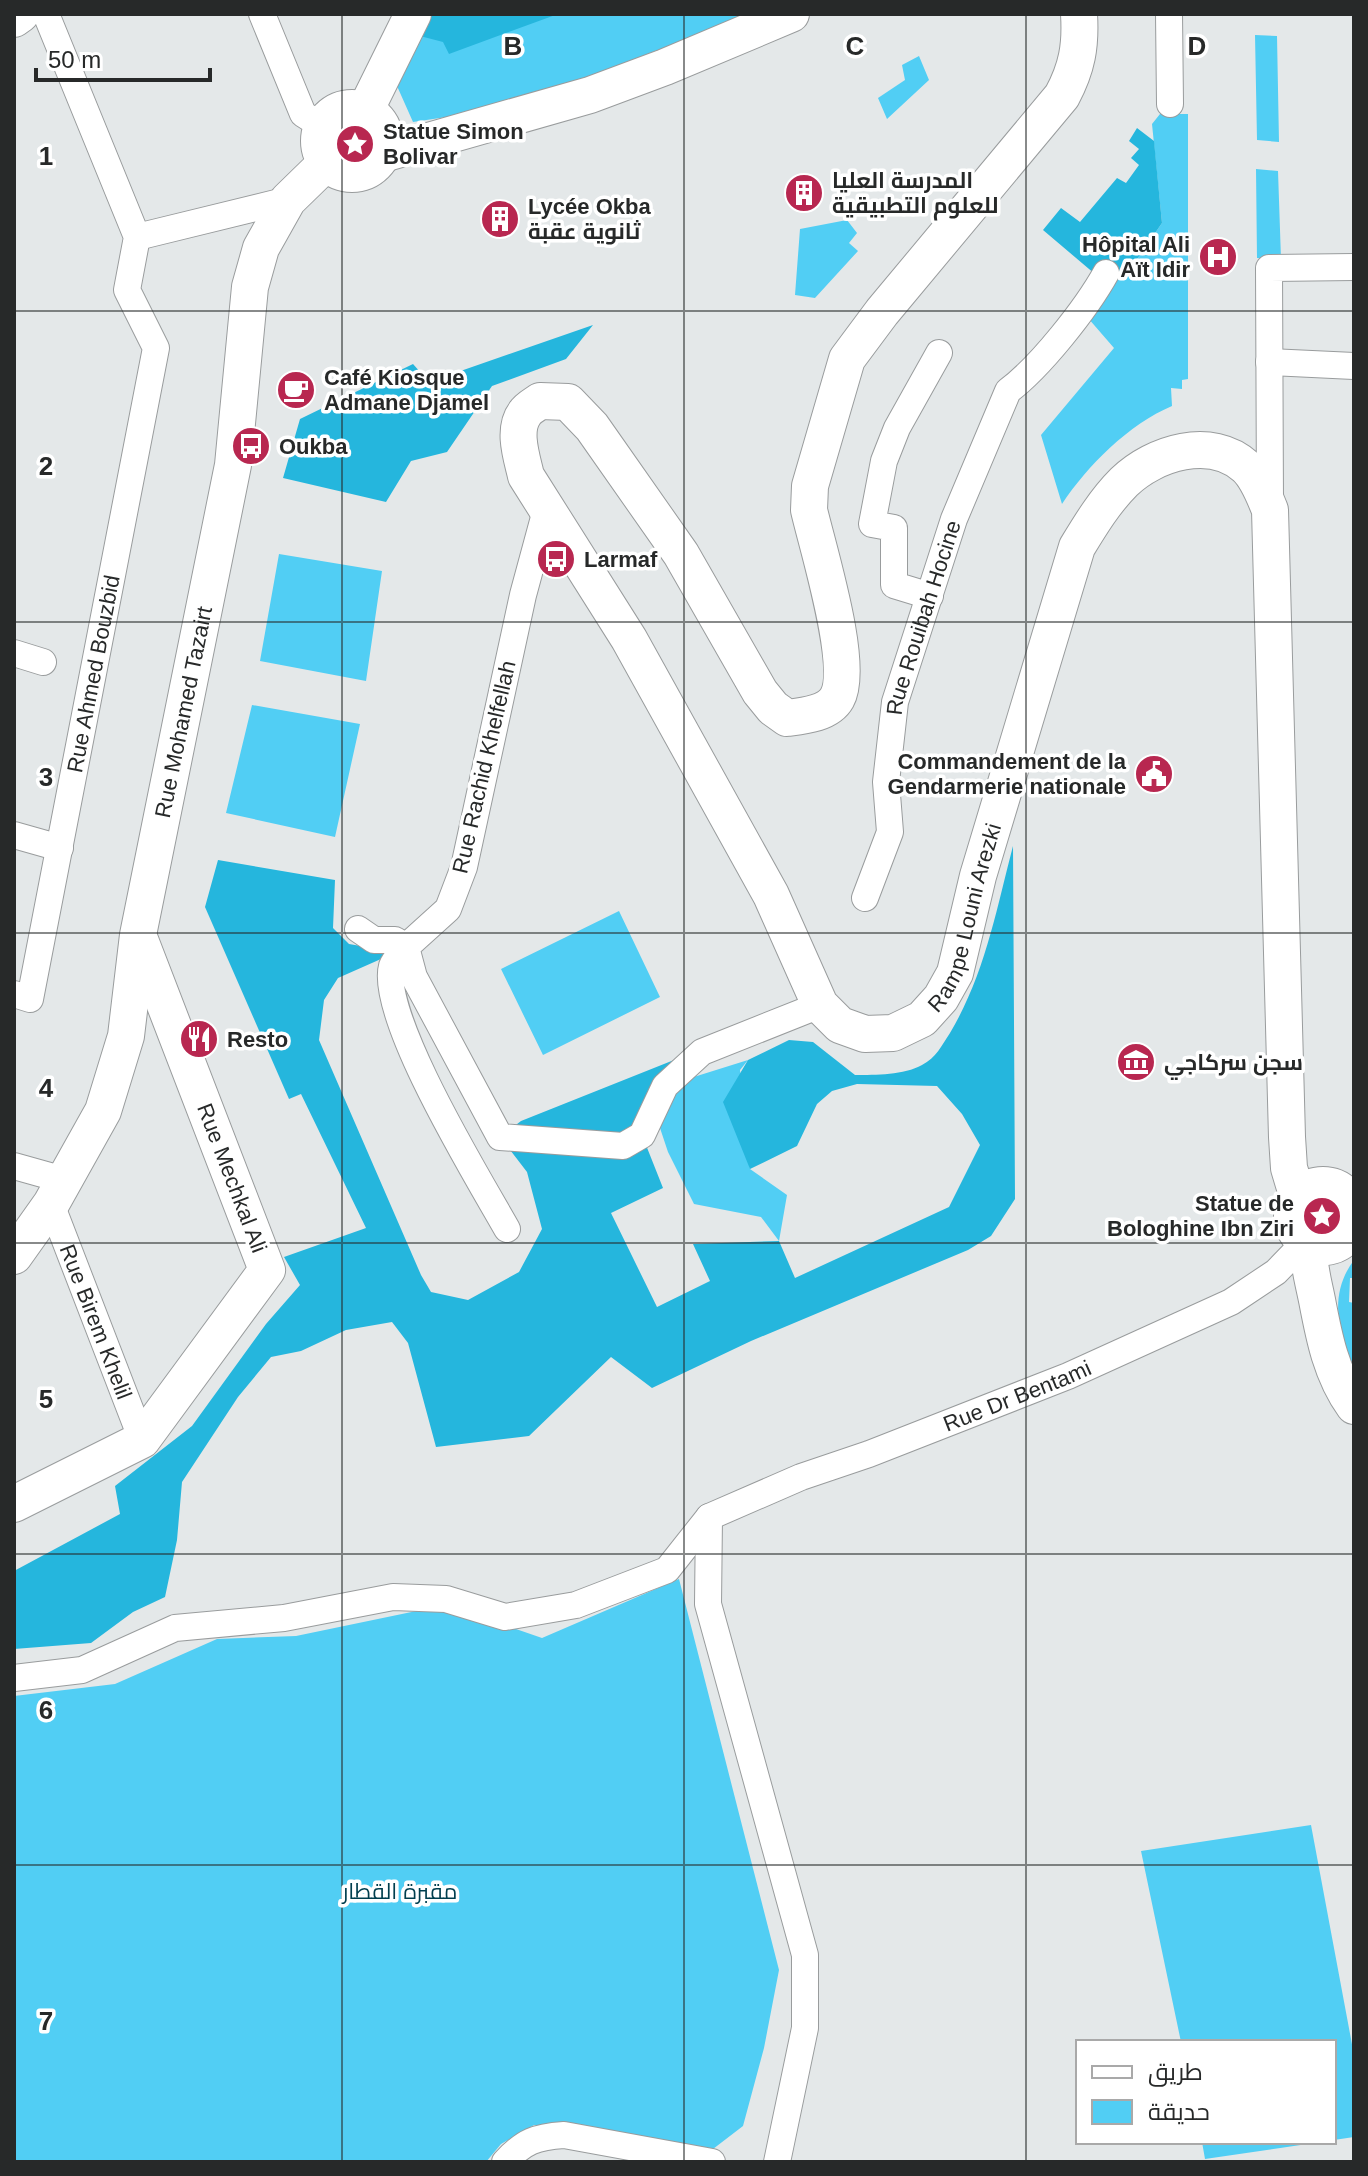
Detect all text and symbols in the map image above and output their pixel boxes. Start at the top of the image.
text: B [504,31,522,61]
text: C [846,31,865,61]
text: D [1188,31,1206,61]
scale bar [36,32,210,82]
text: 50 m [48,46,101,73]
place label: Statue Simon Bolivar [383,119,524,169]
place icon: Statue Simon Bolivar [334,123,376,165]
text: 1 [39,141,53,171]
place label: المدرسة العليا للعلوم التطبيقية [832,168,998,221]
building icon: المدرسة العليا للعلوم التطبيقية [783,172,825,214]
place label: Lycée Okba ثانوية عقبة [528,194,651,245]
building icon: Lycée Okba ثانوية عقبة [479,198,521,240]
place label: Hôpital Ali Aït Idir [1082,232,1190,282]
hospital icon: Hôpital Ali Aït Idir [1197,236,1239,278]
place label: Café Kiosque Admane Djamel [324,365,489,415]
cafe icon: Café Kiosque Admane Djamel [275,369,317,411]
bus stop icon: Oukba [230,425,272,467]
place label: Oukba [279,434,348,459]
text: 2 [39,451,53,481]
street label: Rue Rouibah Hocine [881,517,965,716]
bus stop icon: Larmaf [535,538,577,580]
place label: Larmaf [584,547,658,572]
street label: Rue Ahmed Bouzbid [62,573,124,775]
street label: Rue Mohamed Tazairt [150,604,217,820]
street label: Rue Rachid Khelfellah [447,658,521,876]
place label: Commandement de la Gendarmerie nationale [888,749,1127,799]
public building icon: Commandement de la Gendarmerie nationale [1133,753,1175,795]
text: 3 [39,762,53,792]
street label: Rampe Louni Arezki [922,820,1006,1017]
restaurant icon: Resto [178,1018,220,1060]
place label: Resto [227,1027,288,1052]
museum icon: سجن سركاجي [1115,1041,1157,1083]
place label: سجن سركاجي [1164,1050,1303,1080]
text: 4 [39,1073,54,1103]
street label: Rue Mechkal Ali [192,1100,272,1256]
place label: Statue de Bologhine Ibn Ziri [1107,1191,1294,1241]
place icon: Statue de Bologhine Ibn Ziri [1301,1195,1343,1237]
street label: Rue Birem Khelil [55,1241,137,1403]
street label: Rue Dr Bentami [940,1355,1095,1436]
text: 5 [39,1384,53,1414]
text: 6 [39,1695,53,1725]
park label: مقبرة القطار [341,1879,458,1904]
text: 7 [39,2006,53,2036]
legend [1076,2040,1336,2144]
text: طريق [1148,2058,1203,2087]
text: حديقة [1148,2098,1210,2125]

